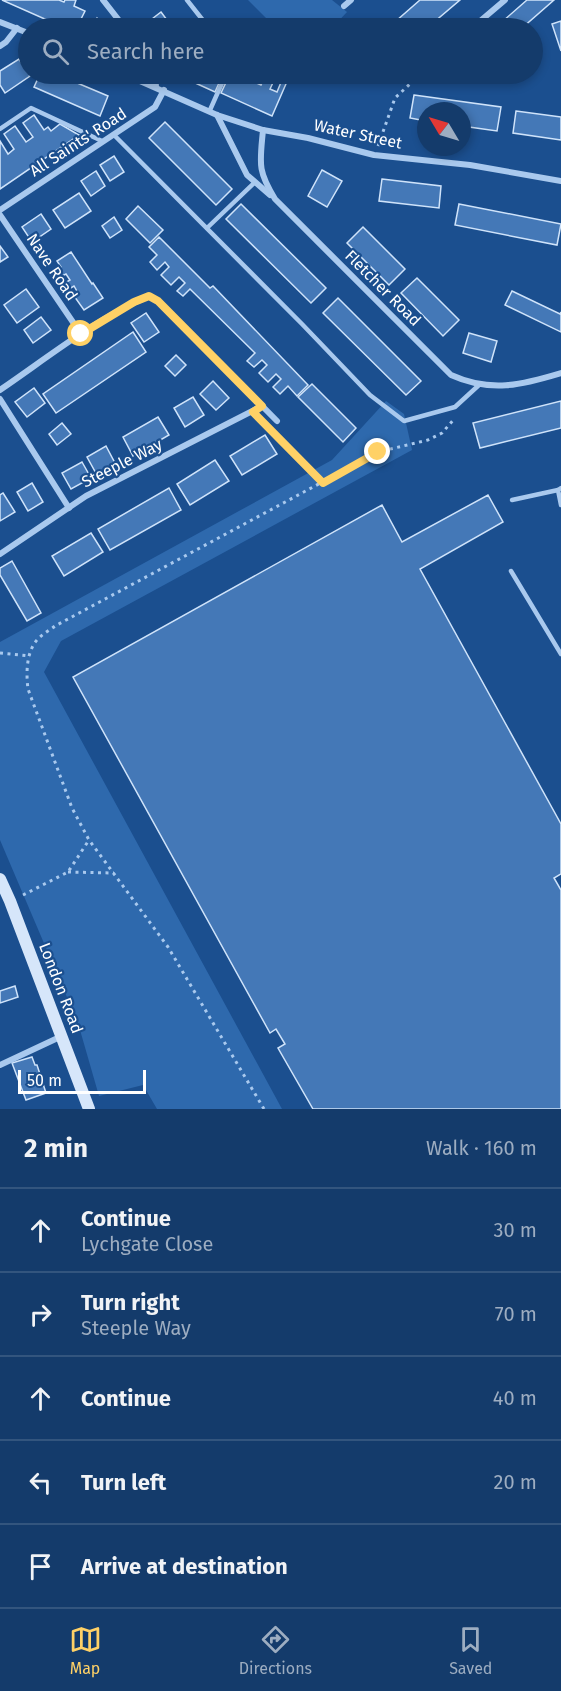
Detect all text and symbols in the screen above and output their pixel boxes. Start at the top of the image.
search box [18,18,543,84]
icon: search [39,35,72,68]
text: Search here [87,38,205,65]
north arrow [417,102,471,156]
street label: All Saints' Road [26,104,130,180]
street label: Water Street [312,115,404,153]
street label: Nave Road [23,230,81,304]
street label: Fletcher Road [341,246,425,330]
route start [67,320,93,346]
street label: Steeple Way [79,435,166,491]
route end [364,438,390,464]
street label: London Road [35,940,87,1036]
scale bar [18,1067,146,1094]
text: 50 m [27,1071,62,1090]
text: 2 min [24,1133,88,1164]
text: Walk · 160 m [426,1136,537,1160]
text: Continue [81,1205,171,1232]
icon: ahead [24,1214,57,1247]
text: 30 m [493,1218,537,1242]
text: Lychgate Close [81,1232,213,1256]
text: Turn right [81,1289,180,1316]
icon: right [24,1298,57,1331]
text: 70 m [495,1302,537,1326]
text: Steeple Way [81,1316,191,1340]
icon: ahead [24,1382,57,1415]
text: Continue [81,1385,171,1412]
text: 40 m [493,1386,537,1410]
icon: left [24,1466,57,1499]
text: Turn left [81,1469,166,1496]
text: 20 m [494,1470,537,1494]
icon: arrive [24,1550,57,1583]
text: Arrive at destination [81,1553,288,1580]
tab: Map [69,1623,102,1678]
tab: Directions [239,1623,312,1678]
tab: Saved [449,1623,492,1678]

